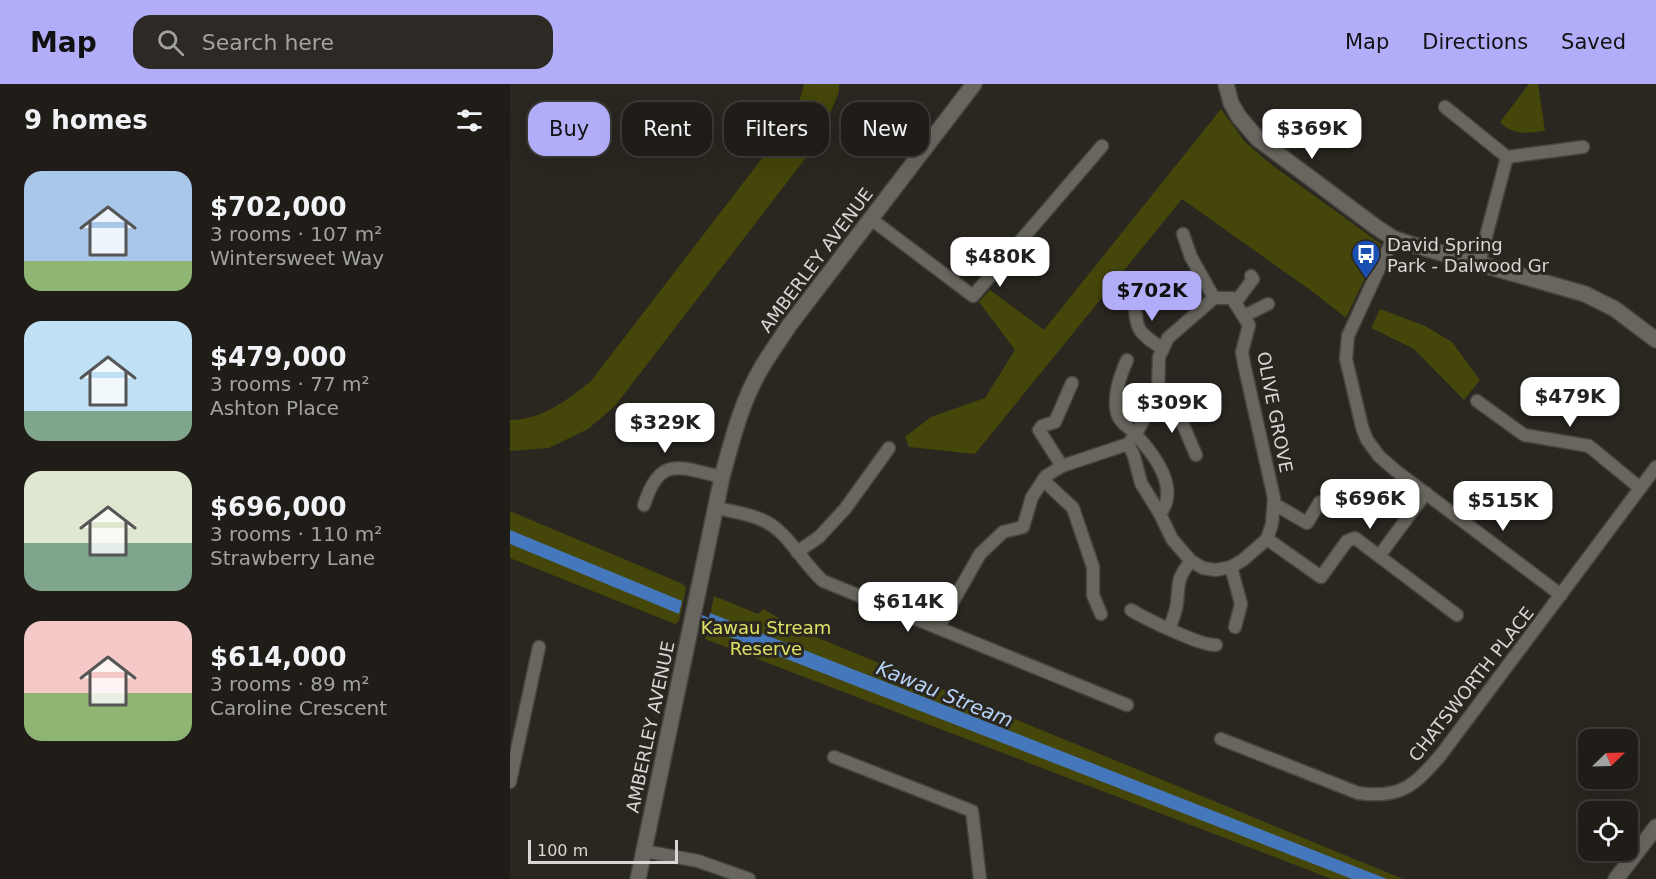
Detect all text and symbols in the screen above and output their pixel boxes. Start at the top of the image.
search box [133,15,553,69]
text: Map [30,26,97,59]
icon: search [154,26,187,59]
text: Search here [202,30,334,55]
text: Map [1345,30,1389,54]
text: Directions [1422,30,1528,54]
text: Saved [1561,30,1626,54]
chip: Buy [528,102,610,156]
chip: Rent [622,102,712,156]
chip: Filters [724,102,829,156]
chip: New [841,102,929,156]
icon: filters [453,104,486,137]
text: 9 homes [24,105,148,135]
pin: $369K [1270,109,1354,160]
text: $369K [1276,116,1348,140]
street label: AMBERLEY AVENUE [755,184,877,336]
text: $702,000 [210,192,347,222]
icon: home [72,195,144,267]
text: 3 rooms · 107 m² [210,222,382,246]
place label: David Spring Park - Dalwood Gr [1387,234,1550,276]
pin: $480K [958,237,1042,288]
bus stop icon: David Spring Park - Dalwood Gr [1350,238,1382,280]
text: $480K [964,244,1036,268]
text: Wintersweet Way [210,246,384,270]
pin: $702K [1110,271,1194,322]
text: $702K [1116,278,1188,302]
text: $479,000 [210,342,347,372]
icon: home [72,345,144,417]
street label: OLIVE GROVE [1253,350,1297,474]
text: 3 rooms · 77 m² [210,372,370,396]
pin: $479K [1528,377,1612,428]
pin: $309K [1130,383,1214,434]
text: $479K [1534,384,1606,408]
text: $309K [1136,390,1208,414]
text: Ashton Place [210,396,339,420]
pin: $329K [623,403,707,454]
text: $329K [629,410,701,434]
pin: $696K [1328,479,1412,530]
pin: $515K [1461,481,1545,532]
text: $696K [1334,486,1406,510]
text: $515K [1467,488,1539,512]
text: $696,000 [210,492,347,522]
icon: home [72,495,144,567]
text: 3 rooms · 110 m² [210,522,382,546]
text: Strawberry Lane [210,546,375,570]
pin: $614K [866,582,950,633]
text: $614K [872,589,944,613]
street label: CHATSWORTH PLACE [1404,603,1538,765]
park label: Kawau Stream Reserve [701,617,831,659]
street label: AMBERLEY AVENUE [622,639,678,815]
text: $614,000 [210,642,347,672]
icon: home [72,645,144,717]
water label: Kawau Stream [873,656,1017,732]
text: 3 rooms · 89 m² [210,672,370,696]
text: Caroline Crescent [210,696,387,720]
north arrow [1578,729,1638,789]
map controls [1578,729,1638,861]
button: locate [1578,801,1638,861]
scale bar [528,837,678,864]
text: 100 m [537,841,588,860]

